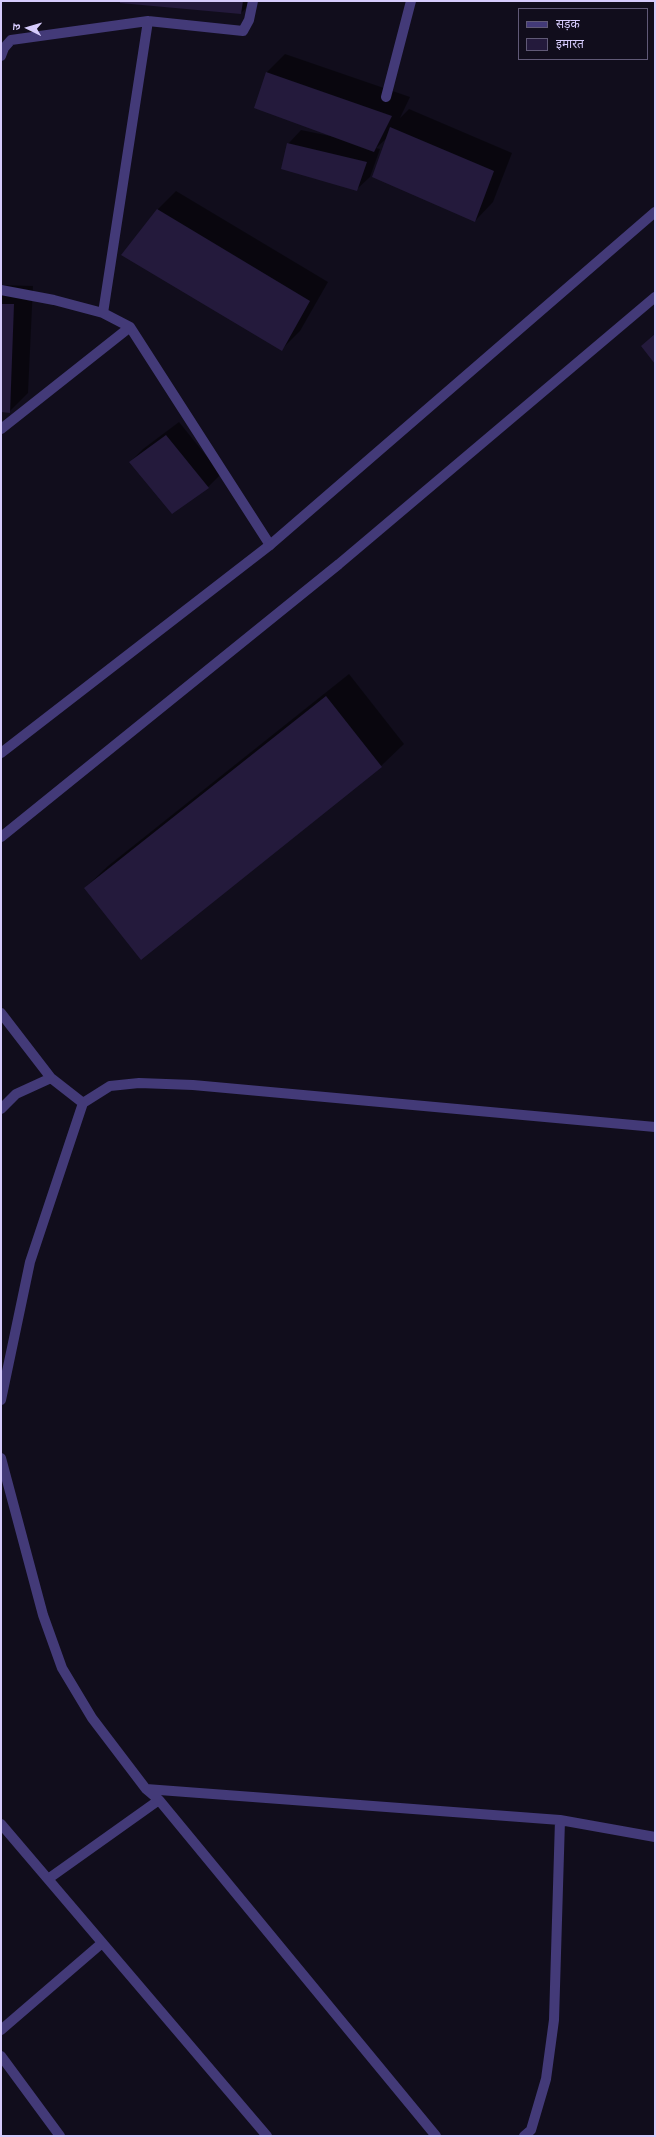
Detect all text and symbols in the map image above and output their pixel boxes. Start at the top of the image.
north arrow [8,8,48,48]
legend [518,8,648,60]
text: सड़क [556,16,580,30]
text: उ [9,23,22,31]
text: इमारत [556,36,584,50]

